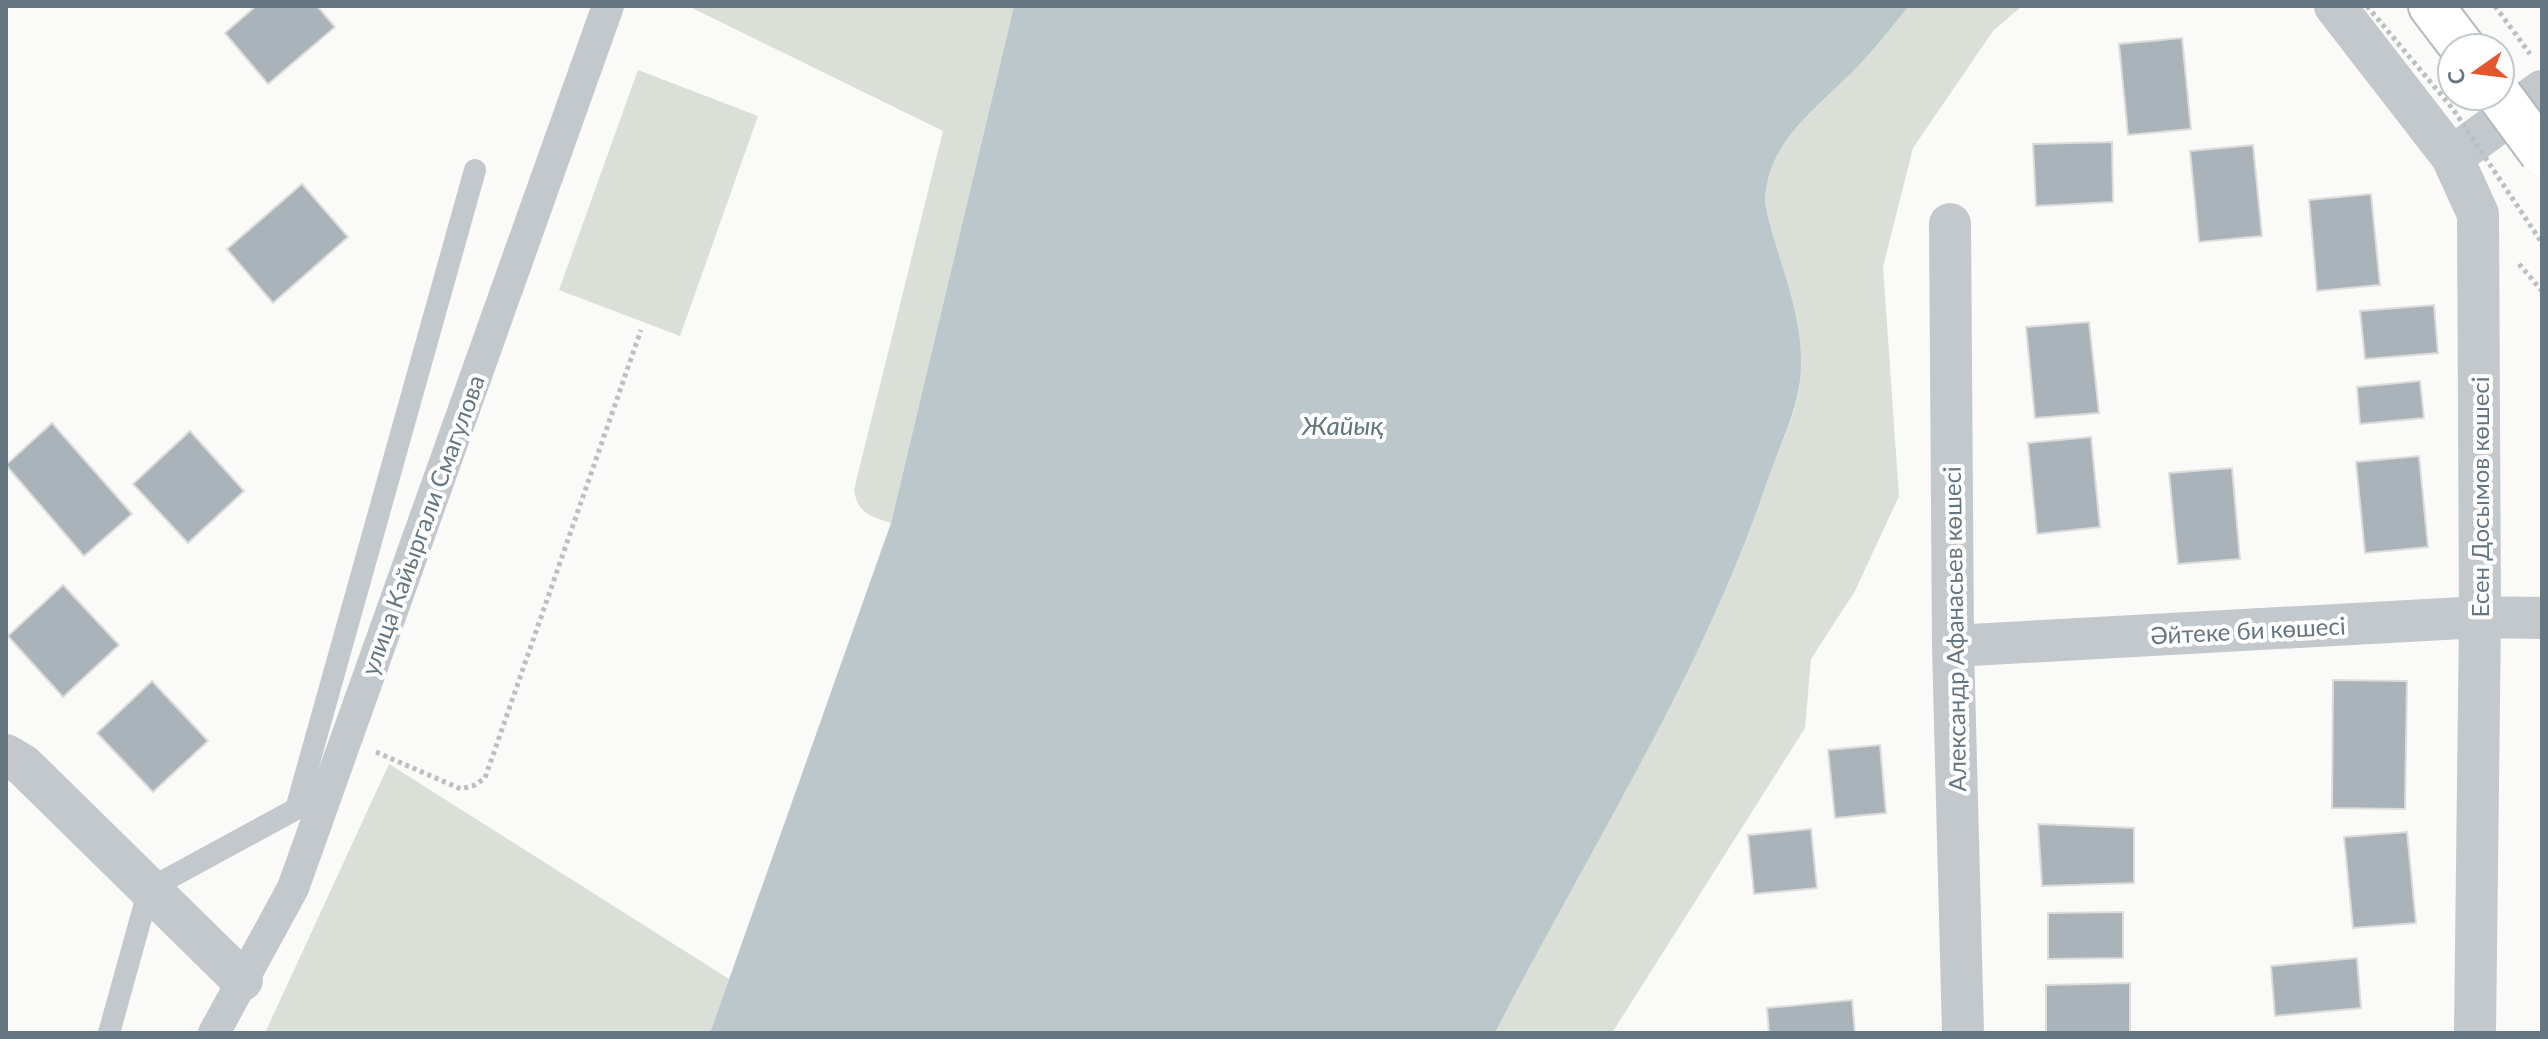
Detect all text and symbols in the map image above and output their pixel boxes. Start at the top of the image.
north arrow [2436,32,2516,112]
text: С [2441,66,2471,87]
street label: улица Кайыргали Смагулова [354,371,490,679]
street label: Есен Досымов көшесі [2465,376,2494,618]
water label: Жайық [1301,409,1384,441]
street label: Александр Афанасьев көшесі [1937,466,1971,792]
street label: Әйтеке би көшесі [2150,610,2346,650]

